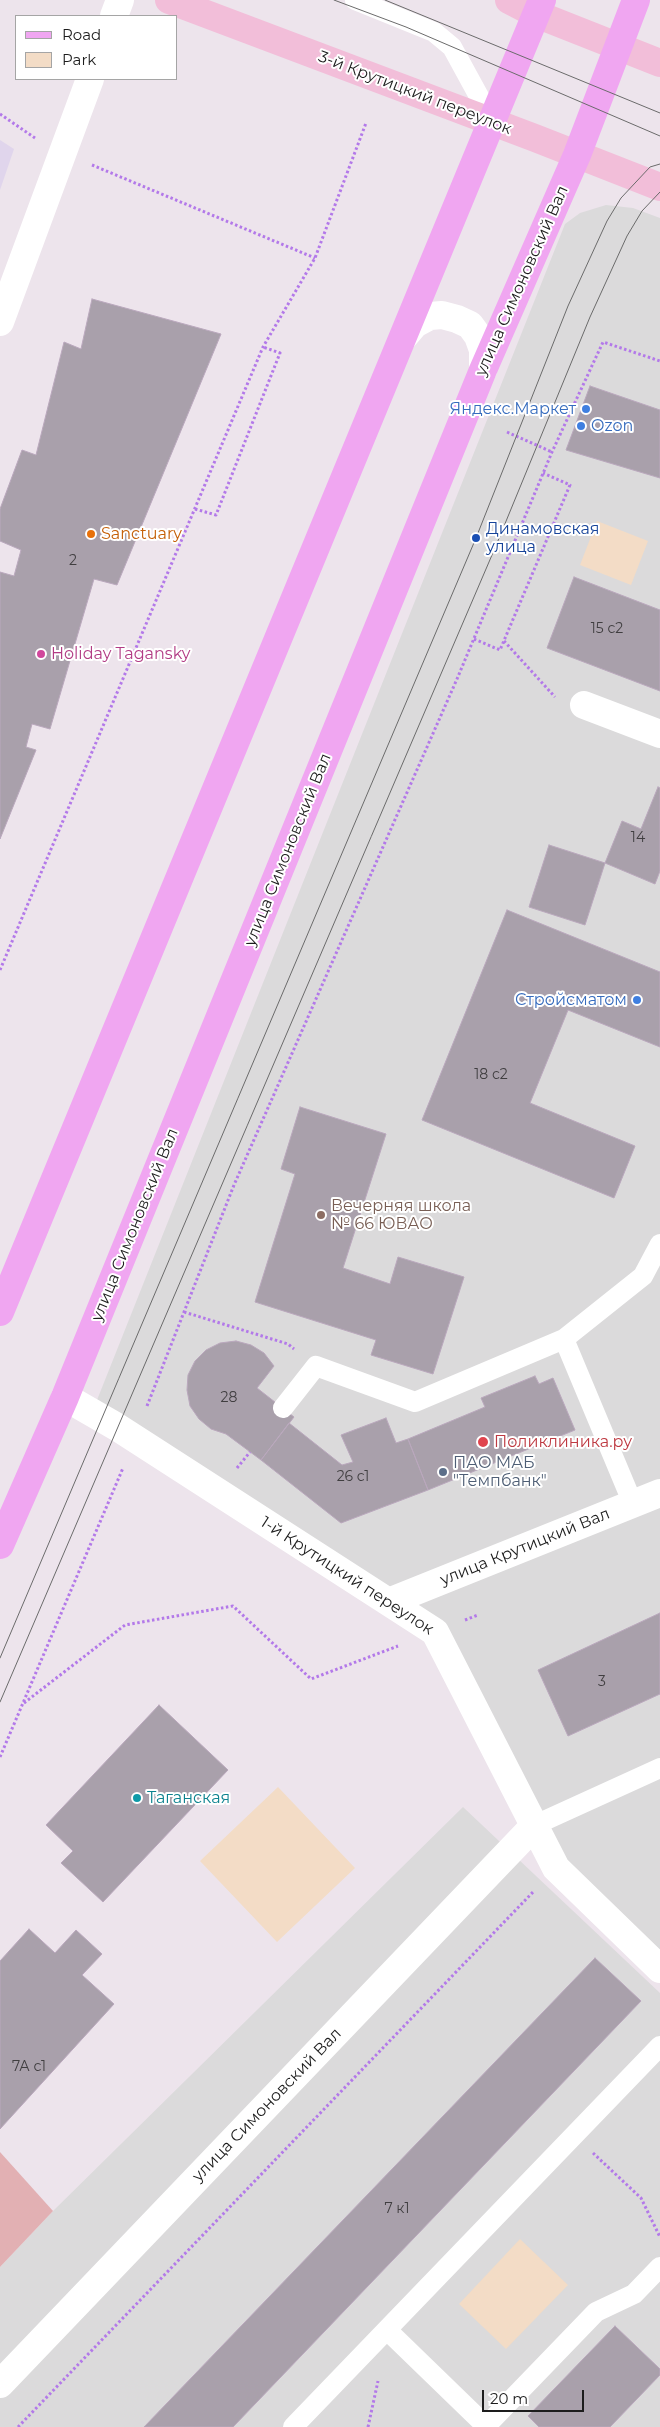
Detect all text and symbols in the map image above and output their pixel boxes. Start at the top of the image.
legend [15,15,178,80]
text: Road [62,25,101,44]
street label: 3-й Крутицкий переулок [316,47,514,139]
text: Park [62,50,96,69]
street label: улица Симоновский Вал [471,183,573,379]
place label: Яндекс.Маркет [450,399,576,419]
marker: Яндекс.Маркет [580,403,592,415]
place label: Ozon [591,416,633,436]
marker: Ozon [575,420,587,432]
place label: Динамовская улица [486,519,600,557]
place label: Sanctuary [101,524,182,544]
marker: Sanctuary [85,528,97,540]
marker: Динамовская улица [470,532,482,544]
house number: 2 [69,553,77,569]
house number: 15 c2 [591,621,623,637]
place label: Holiday Tagansky [51,644,191,664]
marker: Holiday Tagansky [35,648,47,660]
street label: улица Симоновский Вал [241,751,335,949]
house number: 14 [631,830,645,846]
place label: Стройсматом [515,990,627,1010]
marker: Стройсматом [631,994,643,1006]
house number: 18 с2 [474,1067,508,1083]
street label: улица Симоновский Вал [88,1126,182,1324]
place label: Вечерняя школа № 66 ЮВАО [331,1196,471,1234]
marker: Вечерняя школа № 66 ЮВАО [315,1209,327,1221]
house number: 28 [221,1390,237,1406]
place label: Поликлиника.ру [494,1432,632,1452]
marker: Поликлиника.ру [476,1435,490,1449]
place label: ПАО МАБ "Темпбанк" [453,1453,547,1491]
marker: ПАО МАБ "Темпбанк" [437,1466,449,1478]
house number: 26 с1 [337,1469,369,1485]
street label: улица Крутицкий Вал [437,1504,613,1590]
street label: 1-й Крутицкий переулок [257,1513,437,1639]
house number: 3 [598,1674,606,1690]
place label: Таганская [147,1788,230,1808]
marker: Таганская [131,1792,143,1804]
street label: улица Симоновский Вал [189,2024,345,2186]
house number: 7А с1 [12,2059,46,2075]
house number: 7 к1 [384,2201,410,2217]
scale bar [485,2380,588,2412]
text: 20 m [490,2389,528,2408]

